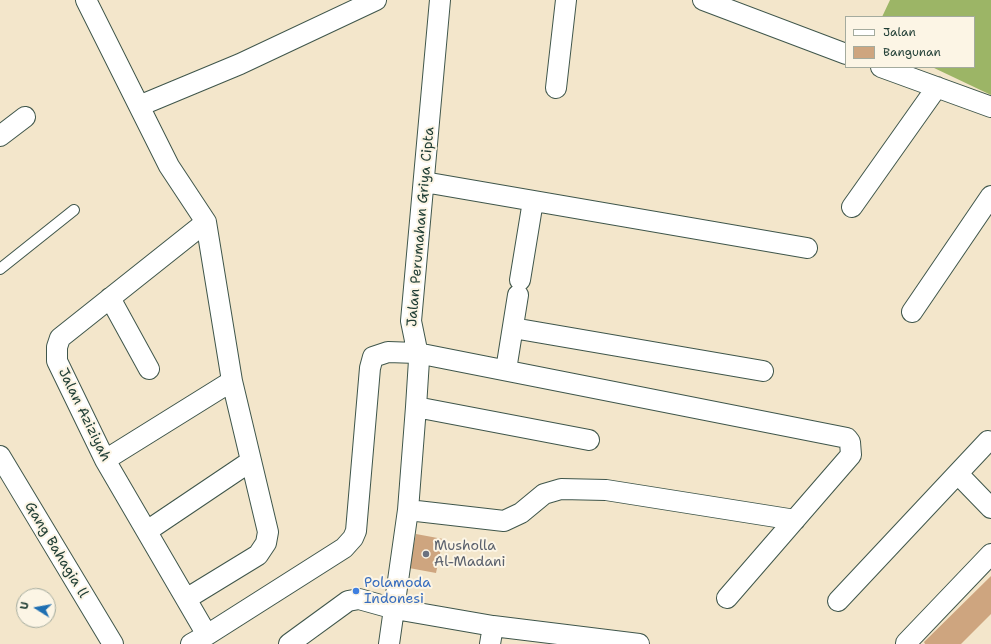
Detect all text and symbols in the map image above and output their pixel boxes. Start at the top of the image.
legend [845,16,975,68]
text: Jalan [883,24,916,40]
text: Bangunan [883,44,941,60]
street label: Jalan Perumahan Griya Cipta [404,126,438,328]
street label: Jalan Aziziyah [54,366,114,464]
street label: Gang Bahagia ll [21,499,91,601]
place label: Musholla Al-Madani [434,538,506,570]
marker: Musholla Al-Madani [421,549,431,559]
place label: Polamoda Indonesi [364,575,431,608]
marker: Polamoda Indonesi [351,586,361,596]
north arrow [16,588,56,628]
text: U [17,601,33,611]

